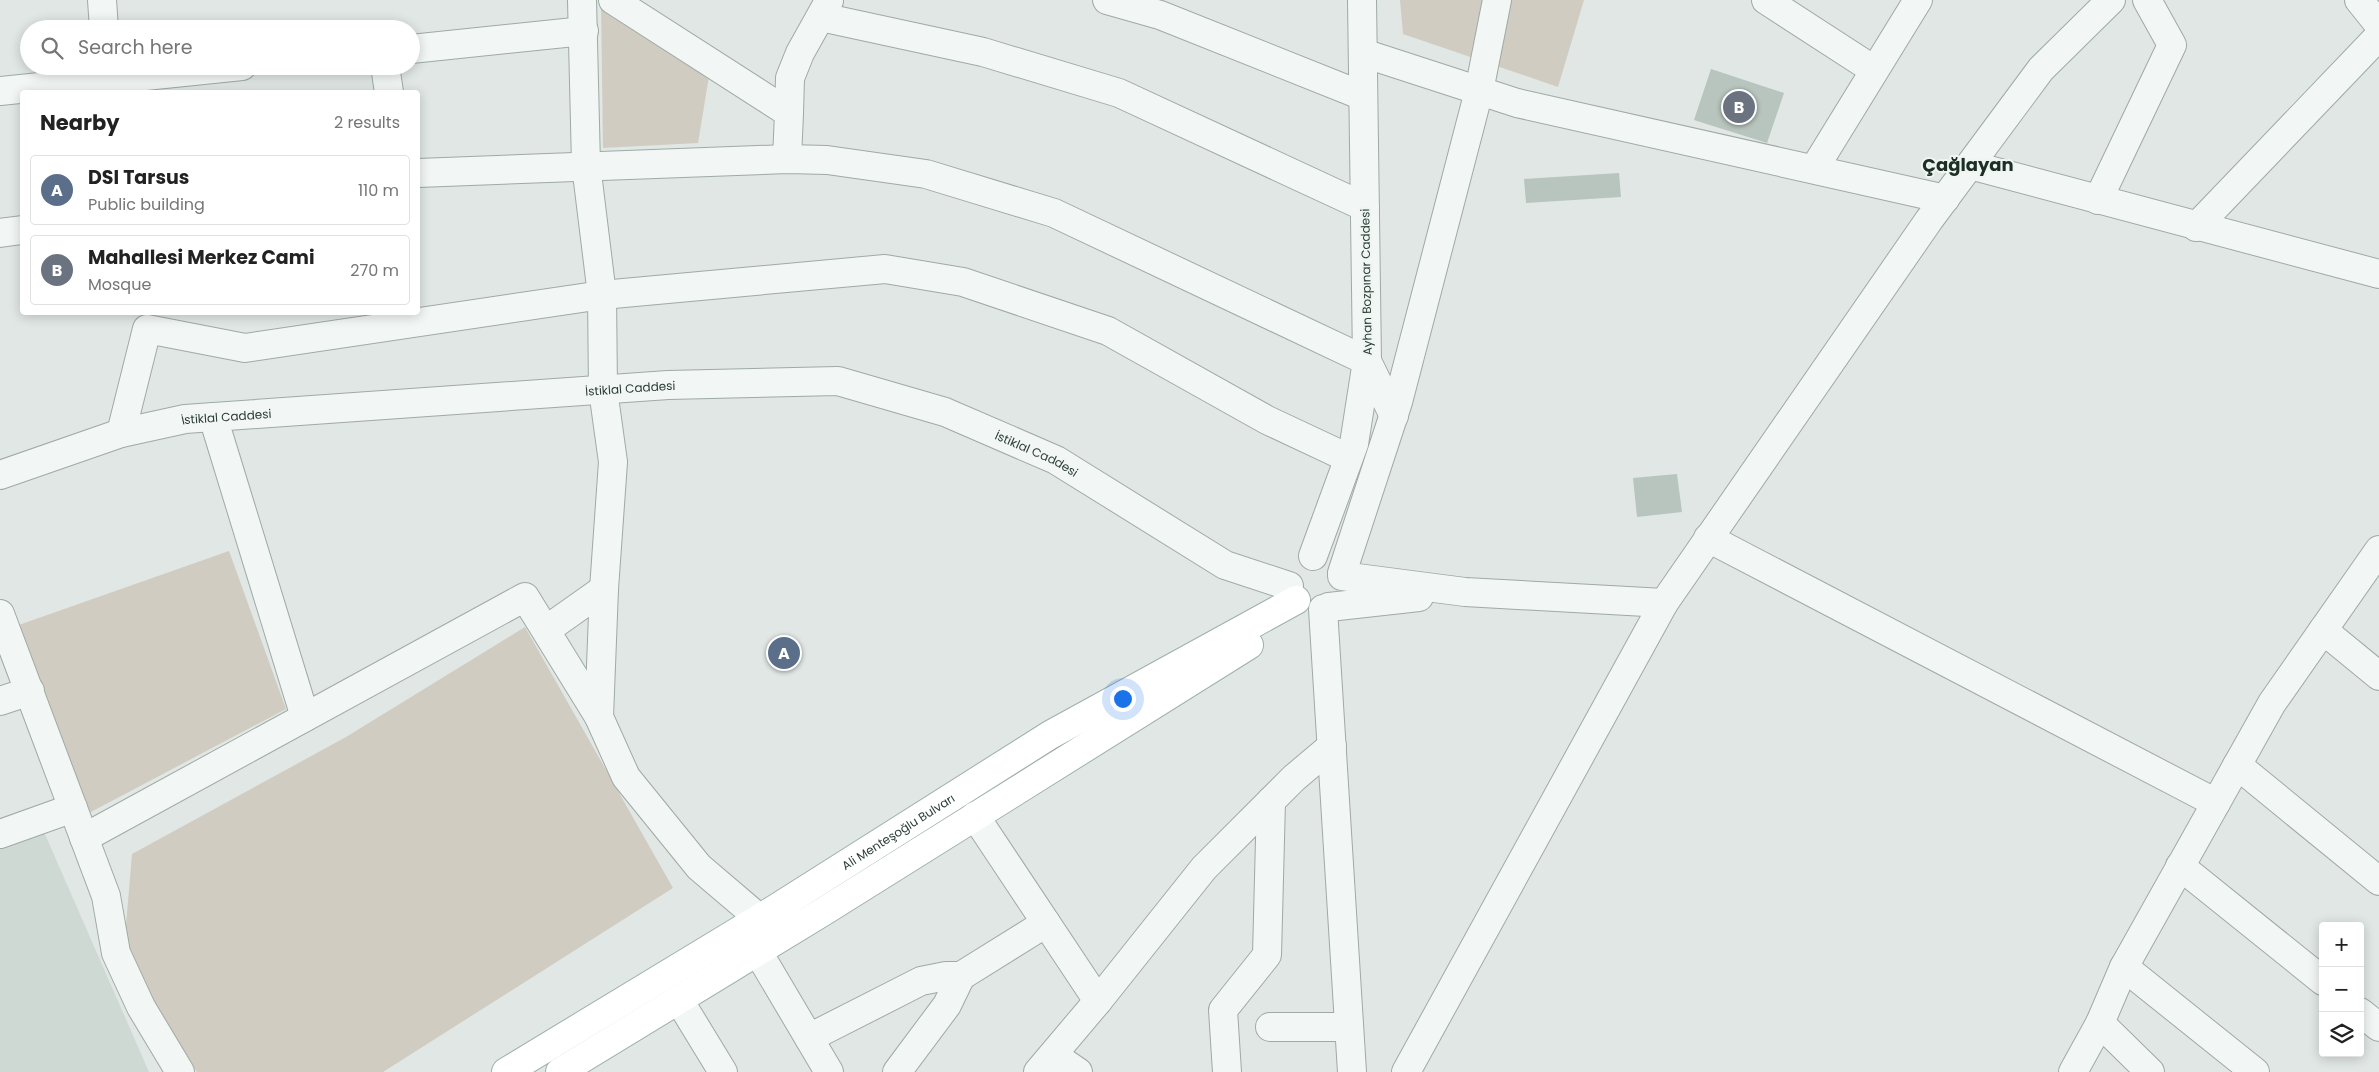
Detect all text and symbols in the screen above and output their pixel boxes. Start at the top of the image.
search box [20,20,420,75]
icon: search [38,34,66,62]
text: Search here [78,34,192,61]
pin: B [1723,88,1755,126]
text: Nearby [40,108,120,137]
text: 2 results [334,111,400,134]
district label: Çağlayan [1922,152,2014,177]
text: DSI Tarsus [88,164,189,191]
text: A [51,179,63,202]
text: 110 m [358,179,399,202]
text: Public building [88,193,205,216]
street label: Ayhan Bozpınar Caddesi [1356,208,1376,356]
text: Mahallesi Merkez Cami [88,244,314,271]
text: B [52,259,62,282]
text: 270 m [350,259,399,282]
text: Mosque [88,273,151,296]
street label: İstiklal Caddesi [585,376,676,399]
street label: İstiklal Caddesi [180,404,272,428]
street label: İstiklal Caddesi [993,426,1082,480]
pin: A [768,634,800,672]
your location [1110,686,1136,712]
street label: Ali Menteşoğlu Bulvarı [838,789,958,873]
map controls [2319,922,2364,1057]
button: + [2319,922,2364,967]
button: − [2319,967,2364,1012]
button: layers [2319,1012,2364,1057]

